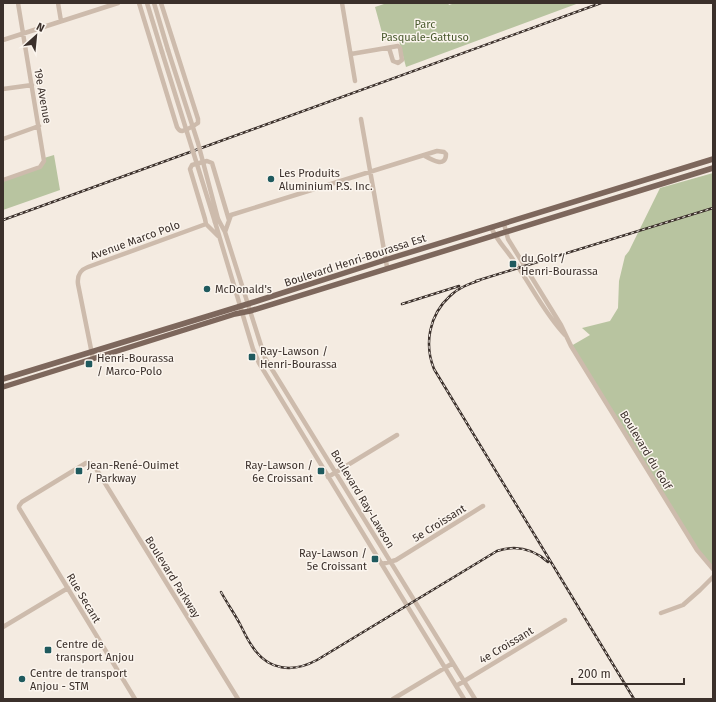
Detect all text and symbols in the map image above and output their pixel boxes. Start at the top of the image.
north arrow [16,16,56,56]
park label: Parc Pasquale-Gattuso [381,18,469,44]
text: N [34,20,47,35]
street label: 19e Avenue [31,67,54,125]
place label: Les Produits Aluminium P.S. Inc. [279,167,373,193]
marker: Les Produits Aluminium P.S. Inc. [266,174,276,184]
street label: Avenue Marco Polo [89,218,182,263]
street label: Boulevard Henri-Bourassa Est [283,231,428,290]
place label: du Golf / Henri-Bourassa [521,252,598,278]
marker: du Golf / Henri-Bourassa [508,259,518,269]
place label: McDonald's [215,283,272,296]
marker: McDonald's [202,284,212,294]
place label: Ray-Lawson / Henri-Bourassa [260,345,337,371]
place label: Henri-Bourassa / Marco-Polo [97,352,174,378]
marker: Ray-Lawson / Henri-Bourassa [247,352,257,362]
marker: Henri-Bourassa / Marco-Polo [84,359,94,369]
street label: Boulevard du Golf [617,409,675,493]
street label: Boulevard Ray-Lawson [328,448,397,551]
place label: Jean-René-Ouimet / Parkway [87,459,179,485]
place label: Ray-Lawson / 6e Croissant [245,459,313,485]
marker: Jean-René-Ouimet / Parkway [74,466,84,476]
marker: Ray-Lawson / 6e Croissant [316,466,326,476]
street label: 5e Croissant [410,502,468,545]
street label: Boulevard Parkway [142,534,203,621]
place label: Ray-Lawson / 5e Croissant [299,547,367,573]
marker: Ray-Lawson / 5e Croissant [370,554,380,564]
street label: Rue Secant [64,571,103,625]
street label: 4e Croissant [477,624,536,667]
place label: Centre de transport Anjou [56,638,134,664]
marker: Centre de transport Anjou [43,645,53,655]
scale bar [572,660,684,686]
place label: Centre de transport Anjou - STM [30,667,127,693]
text: 200 m [578,667,611,681]
marker: Centre de transport Anjou - STM [17,674,27,684]

